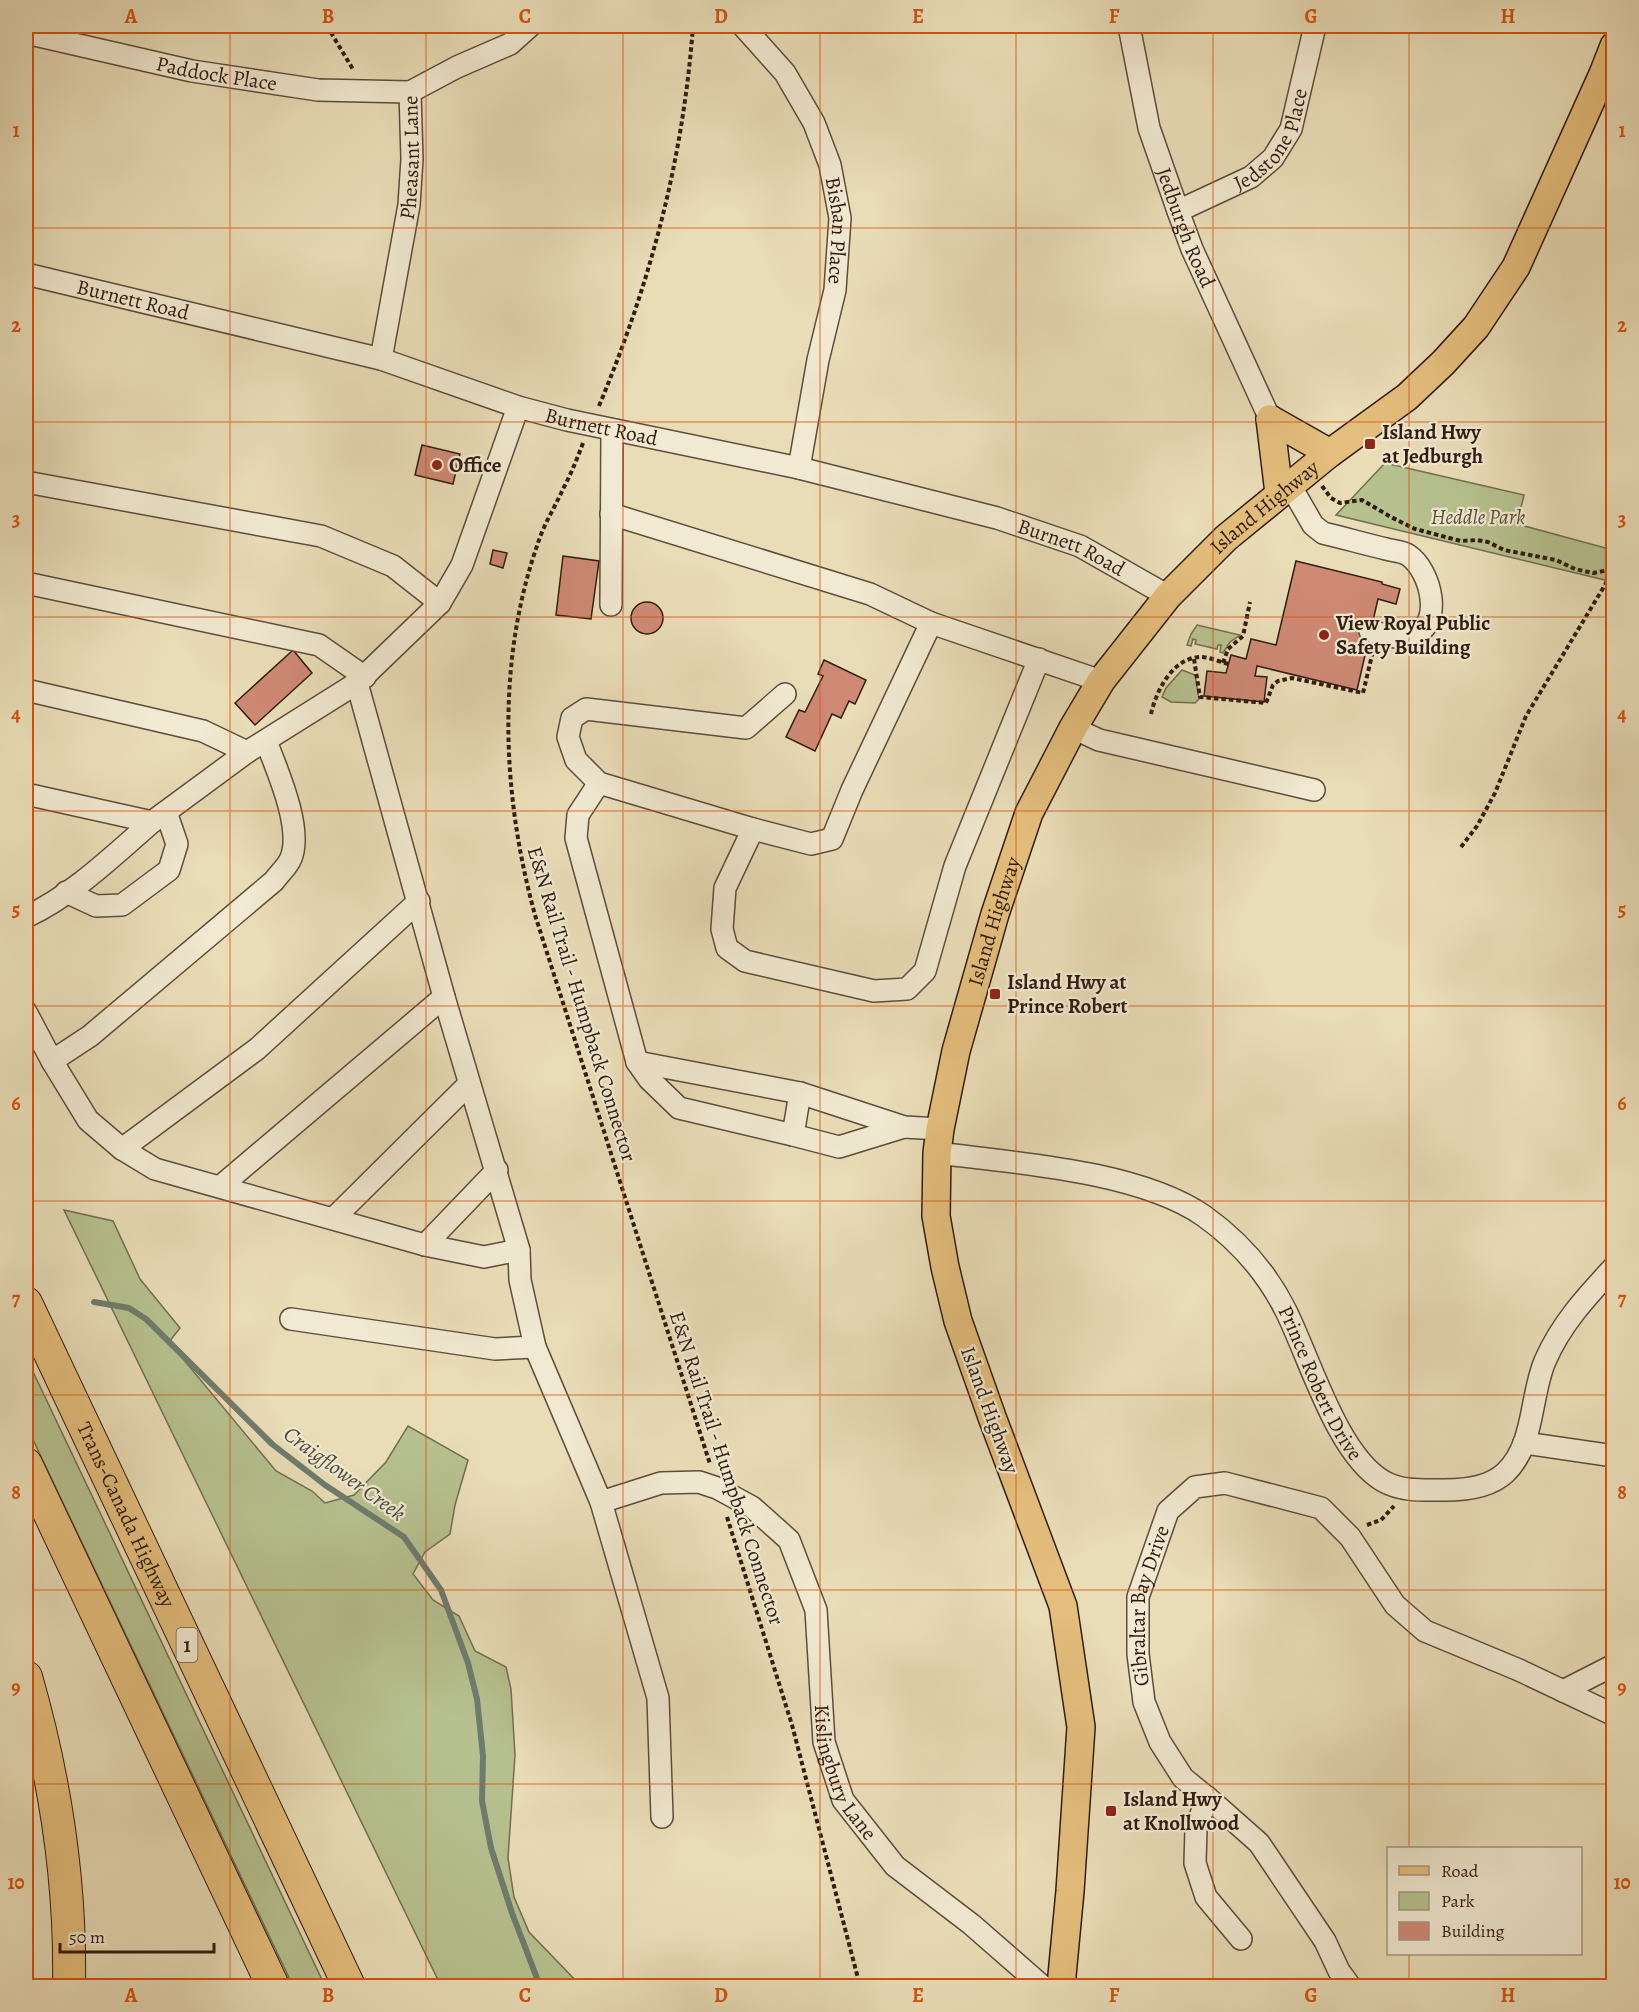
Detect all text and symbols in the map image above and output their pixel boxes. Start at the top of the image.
text: A [124,3,138,30]
text: B [322,3,334,30]
text: C [519,3,531,30]
text: D [714,3,728,30]
text: E [912,3,924,30]
text: F [1109,3,1120,30]
text: G [1304,3,1318,30]
text: H [1501,3,1516,30]
street label: Paddock Place [153,49,279,98]
street label: Jedstone Place [1229,86,1314,197]
street label: Pheasant Lane [393,95,426,222]
text: 1 [12,117,20,144]
text: 1 [1618,117,1626,144]
street label: Jedburgh Road [1150,164,1222,293]
street label: Bishan Place [819,174,854,285]
street label: Burnett Road [74,273,193,327]
text: 2 [11,312,21,339]
text: 2 [1617,312,1627,339]
street label: Burnett Road [542,401,661,453]
place label: Island Hwy at Jedburgh [1382,418,1483,470]
marker: Island Hwy at Jedburgh [1363,437,1377,451]
place label: Office [449,451,502,479]
street label: Island Highway [1204,453,1325,560]
marker: Office [430,458,444,472]
park label: Heddle Park [1431,503,1525,531]
text: 3 [12,506,20,533]
text: 3 [1618,506,1626,533]
street label: Burnett Road [1014,512,1131,583]
place label: View Royal Public Safety Building [1335,609,1490,661]
marker: View Royal Public Safety Building [1317,628,1331,642]
text: 4 [11,701,21,728]
text: 4 [1617,701,1627,728]
street label: E&N Rail Trail - Humpback Connector [521,843,643,1165]
street label: Island Highway [961,853,1027,989]
text: 5 [12,896,20,923]
text: 5 [1618,896,1626,923]
place label: Island Hwy at Prince Robert [1007,968,1128,1020]
marker: Island Hwy at Prince Robert [988,987,1002,1001]
text: 6 [11,1090,21,1117]
text: 6 [1617,1090,1627,1117]
text: 7 [12,1285,21,1312]
text: 7 [1618,1285,1627,1312]
street label: Prince Robert Drive [1271,1301,1369,1466]
street label: E&N Rail Trail - Humpback Connector [663,1308,791,1628]
street label: Island Highway [954,1342,1026,1478]
street label: Trans-Canada Highway [70,1417,182,1612]
water label: Craigflower Creek [277,1419,412,1528]
text: 8 [11,1479,21,1506]
text: 8 [1617,1479,1627,1506]
street label: Gibraltar Bay Drive [1124,1521,1176,1688]
road number: 1 [176,1628,198,1662]
text: 9 [11,1674,21,1701]
text: 9 [1617,1674,1627,1701]
street label: Kislingbury Lane [808,1704,883,1846]
place label: Island Hwy at Knollwood [1123,1785,1240,1837]
marker: Island Hwy at Knollwood [1104,1804,1118,1818]
legend [1387,1847,1582,1955]
text: Road [1441,1859,1479,1883]
text: 10 [7,1869,25,1896]
text: 10 [1613,1869,1631,1896]
text: Park [1441,1889,1475,1913]
scale bar [60,1916,214,1954]
text: Building [1441,1919,1505,1943]
text: 50 m [69,1925,105,1949]
text: A [124,1982,138,2009]
text: B [322,1982,334,2009]
text: C [519,1982,531,2009]
text: D [714,1982,728,2009]
text: E [912,1982,924,2009]
text: F [1109,1982,1120,2009]
text: G [1304,1982,1318,2009]
text: H [1501,1982,1516,2009]

